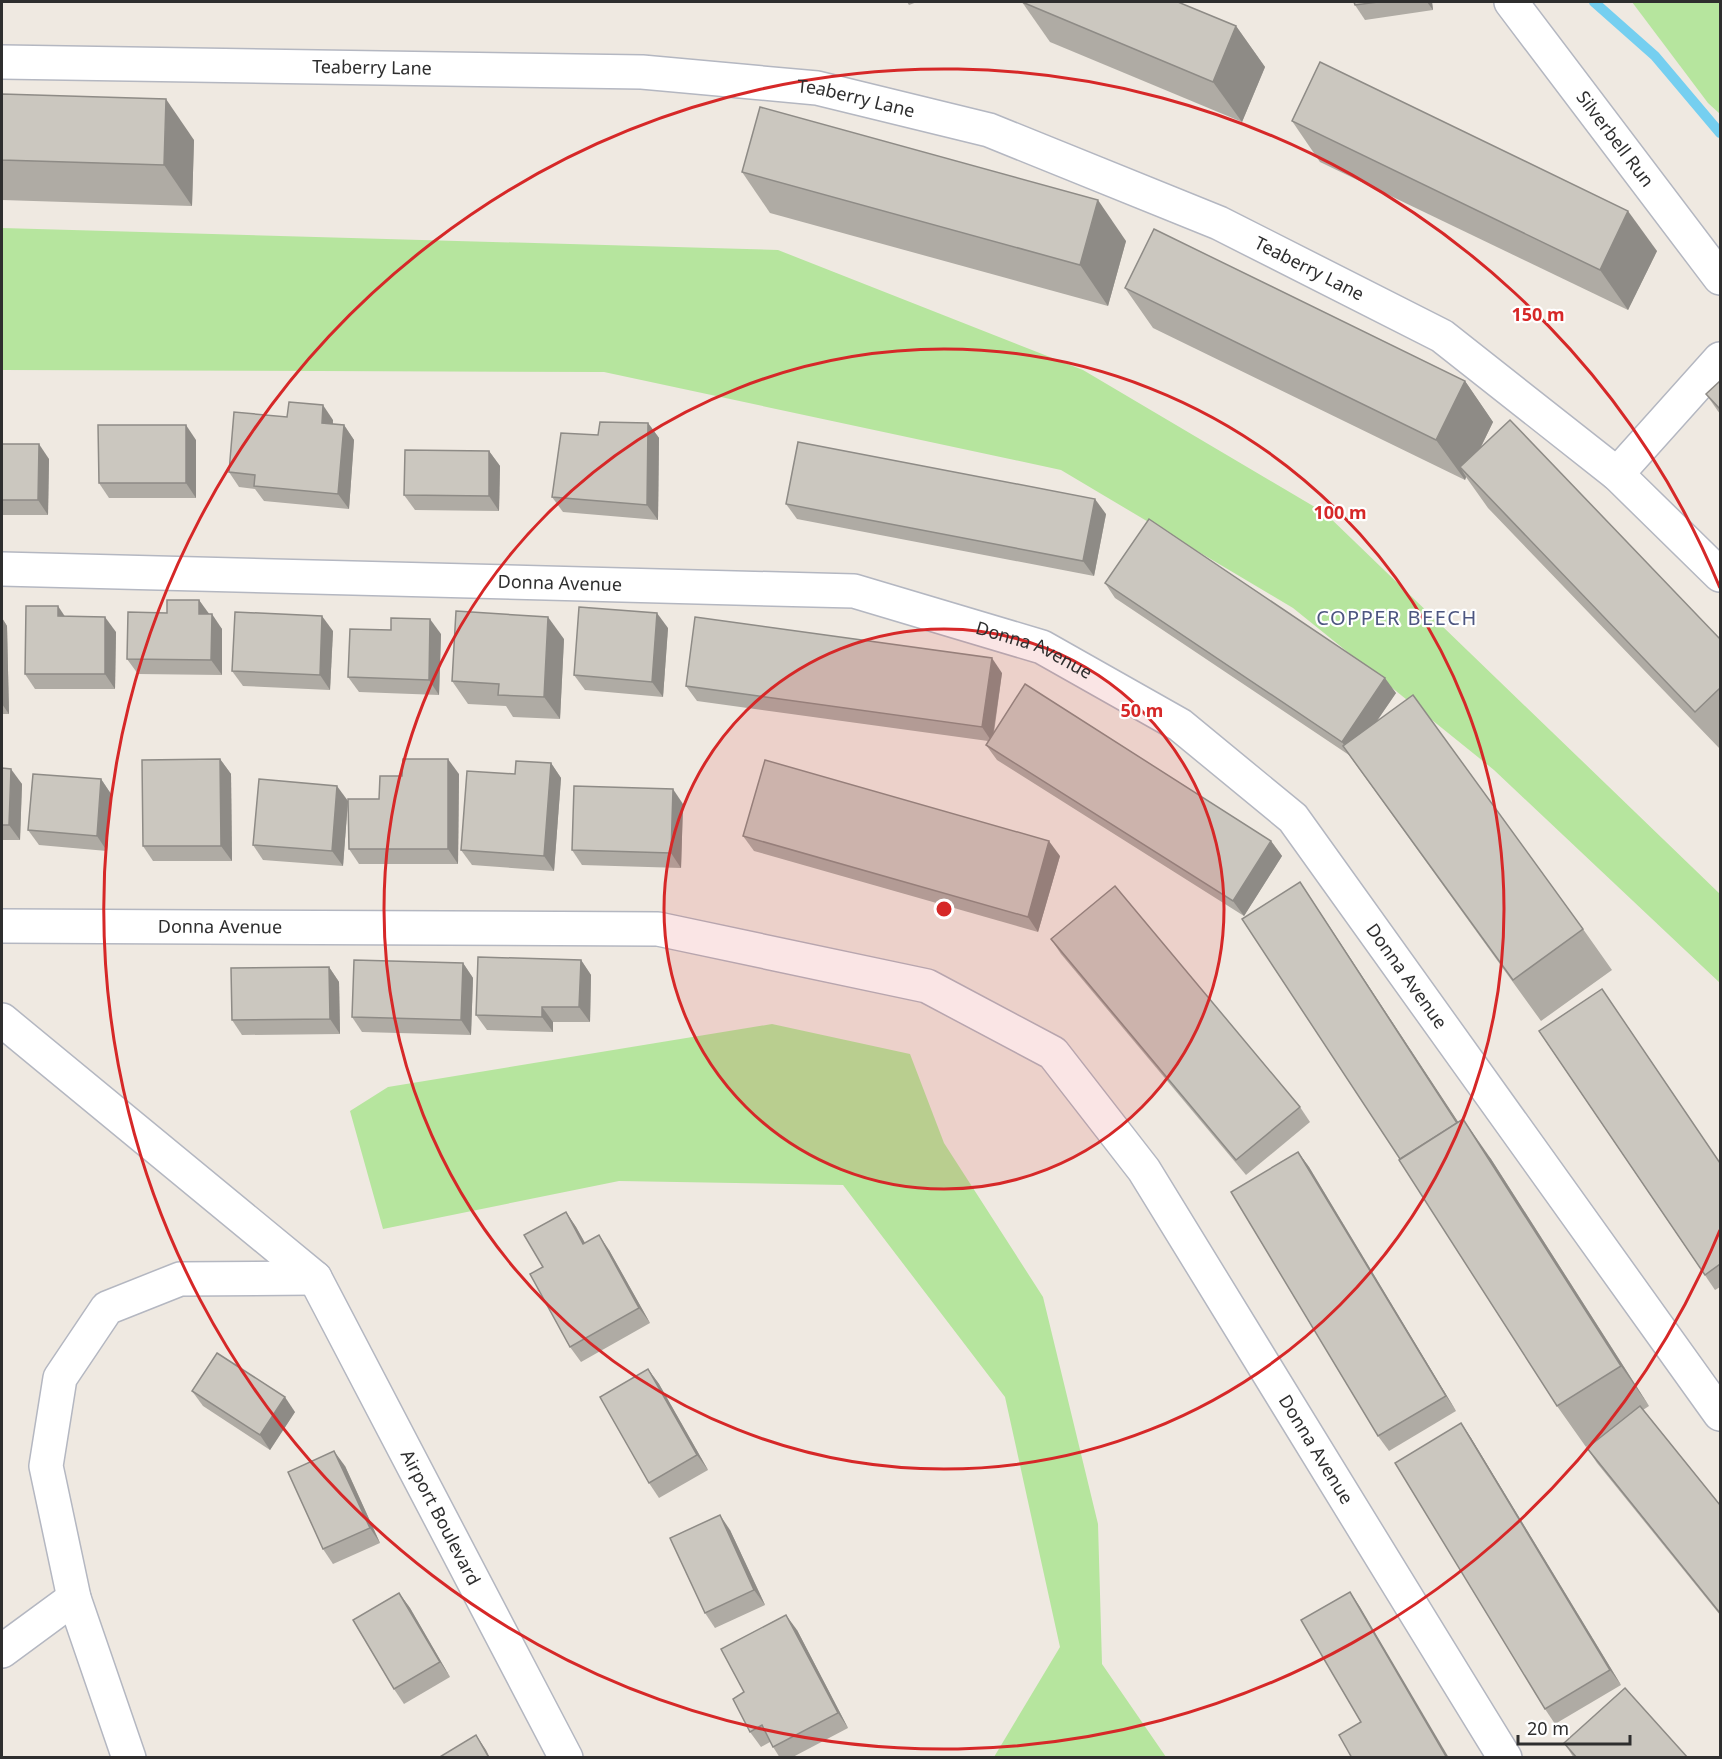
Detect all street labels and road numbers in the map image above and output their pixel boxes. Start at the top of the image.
street label: Teaberry Lane [312,54,432,80]
street label: Teaberry Lane [796,73,917,122]
street label: Silverbell Run [1571,86,1660,191]
street label: Teaberry Lane [1251,230,1368,306]
street label: Donna Avenue [497,569,622,596]
street label: Donna Avenue [973,615,1097,684]
street label: Donna Avenue [158,914,282,938]
street label: Donna Avenue [1361,918,1453,1033]
street label: Donna Avenue [1274,1390,1359,1508]
street label: Airport Boulevard [396,1445,487,1589]

